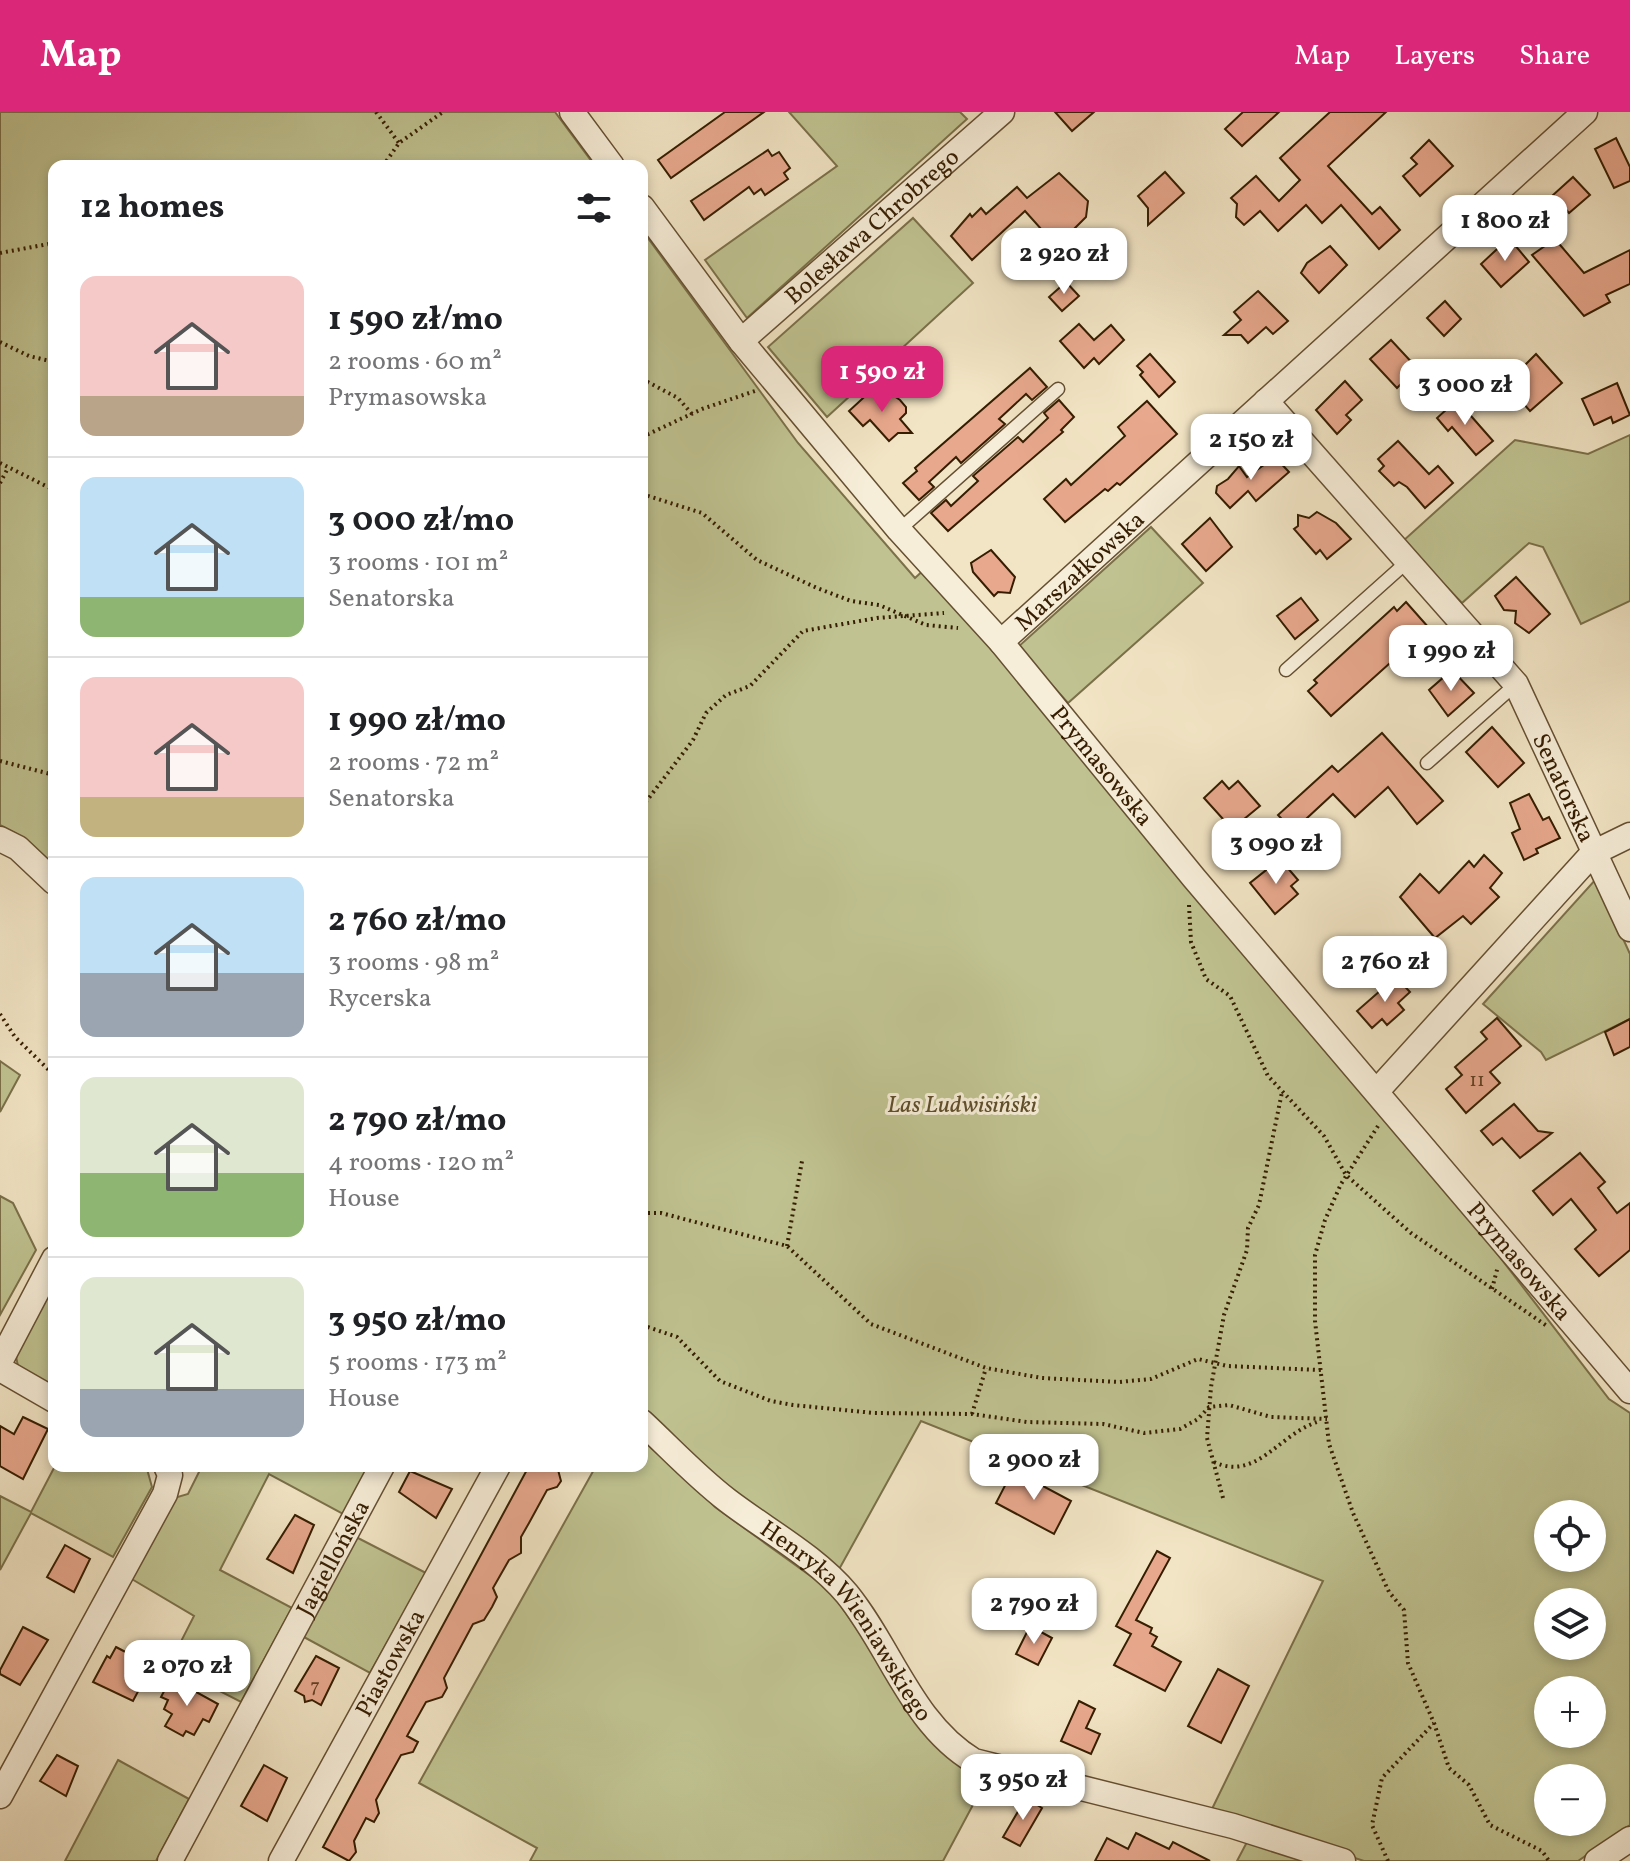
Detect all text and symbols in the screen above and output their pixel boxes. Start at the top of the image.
text: Map [40,30,121,83]
text: Map [1294,37,1350,76]
text: Layers [1394,37,1475,76]
text: Share [1519,37,1590,76]
street label: Bolesława Chrobrego [778,142,968,314]
text: 12 homes [80,185,224,232]
icon: filters [572,186,616,230]
pin: 1 800 zł [1422,195,1588,263]
text: 1 800 zł [1460,203,1550,239]
pin: 2 920 zł [981,228,1147,296]
text: 2 920 zł [1019,236,1109,272]
text: 1 590 zł/mo [328,297,503,344]
icon: home [144,308,240,404]
text: 2 rooms · 60 m² [328,344,502,380]
pin: 1 590 zł [799,346,965,414]
text: 1 590 zł [839,354,925,390]
pin: 3 000 zł [1382,359,1548,427]
text: 3 000 zł [1418,367,1512,403]
text: Prymasowska [328,380,487,416]
pin: 2 150 zł [1168,414,1334,482]
text: 2 150 zł [1209,422,1293,458]
text: 3 000 zł/mo [328,498,514,545]
street label: Marszałkowska [1008,504,1153,640]
icon: home [144,509,240,605]
text: 3 rooms · 101 m² [328,545,508,581]
text: Senatorska [328,581,455,617]
pin: 1 990 zł [1368,625,1534,693]
text: 1 990 zł [1407,633,1495,669]
text: 1 990 zł/mo [328,698,506,745]
street label: Prymasowska [1041,699,1160,834]
icon: home [144,709,240,805]
street label: Senatorska [1522,728,1603,849]
text: 2 rooms · 72 m² [328,745,499,781]
text: Senatorska [328,781,455,817]
pin: 3 090 zł [1193,818,1359,886]
text: 3 090 zł [1230,826,1322,862]
text: 2 760 zł/mo [328,898,506,945]
icon: home [144,909,240,1005]
pin: 2 760 zł [1302,936,1468,1004]
text: 2 760 zł [1341,944,1429,980]
text: 3 rooms · 98 m² [328,945,499,981]
text: Rycerska [328,981,432,1017]
house number: 11 [1469,1067,1485,1095]
park label: Las Ludwisiński [887,1089,1038,1123]
text: 2 790 zł/mo [328,1098,507,1145]
icon: home [144,1109,240,1205]
text: 4 rooms · 120 m² [328,1145,514,1181]
text: House [328,1181,400,1217]
street label: Prymasowska [1457,1195,1579,1329]
text: 3 950 zł/mo [328,1298,506,1345]
icon: home [144,1309,240,1405]
text: 5 rooms · 173 m² [328,1345,507,1381]
text: House [328,1381,400,1417]
pin: 2 900 zł [951,1434,1117,1502]
text: 2 900 zł [988,1442,1080,1478]
street label: Jagiellońska [289,1495,380,1623]
map controls [1534,1500,1606,1836]
button: locate [1534,1500,1606,1572]
street label: Henryka Wieniawskiego [752,1513,939,1730]
pin: 2 790 zł [951,1578,1117,1646]
text: 2 790 zł [990,1586,1078,1622]
button: layers [1534,1588,1606,1660]
street label: Piastowska [348,1604,435,1724]
pin: 2 070 zł [104,1640,270,1708]
text: 2 070 zł [142,1648,232,1684]
house number: 7 [310,1673,320,1701]
button: + [1534,1676,1606,1748]
pin: 3 950 zł [940,1754,1106,1822]
text: 3 950 zł [979,1762,1067,1798]
button: − [1534,1764,1606,1836]

